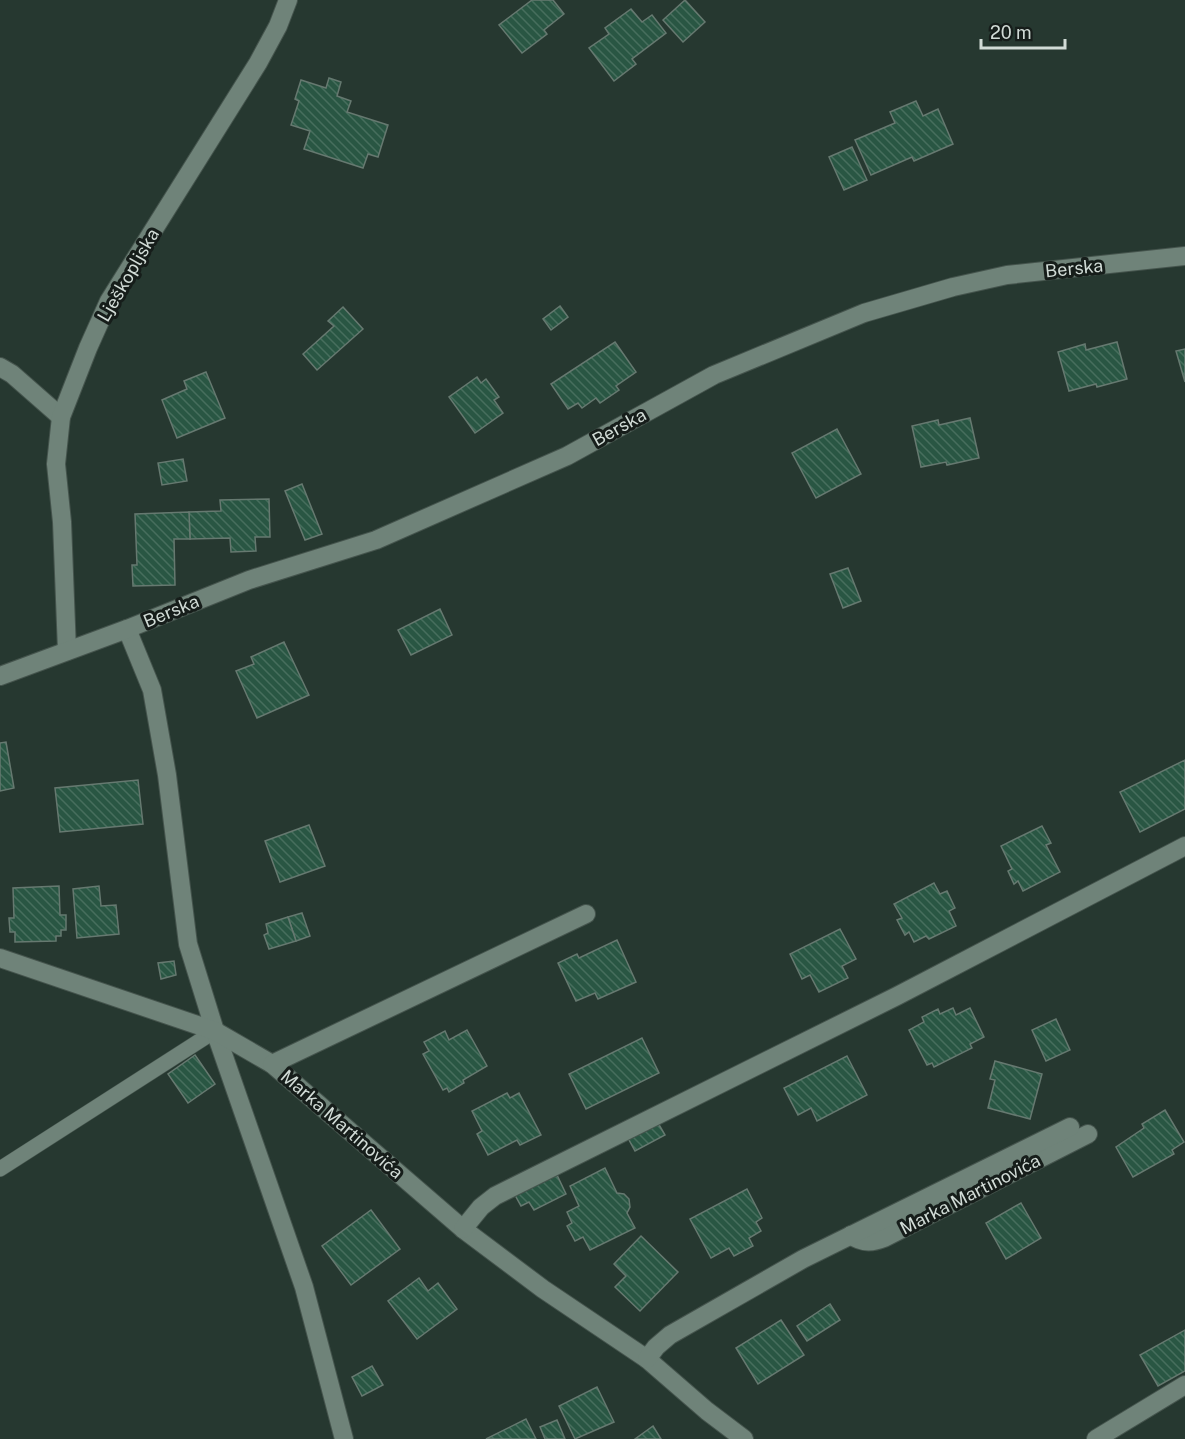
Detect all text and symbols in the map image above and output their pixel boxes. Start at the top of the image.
scale bar [981,12,1065,50]
text: 20 m [990,22,1032,43]
street label: Lješkopljska [93,225,163,325]
street label: Berska [1044,255,1104,281]
street label: Berska [588,404,650,450]
street label: Berska [140,590,202,632]
street label: Marka Martinovića [277,1065,407,1183]
street label: Marka Martinovića [896,1150,1044,1238]

